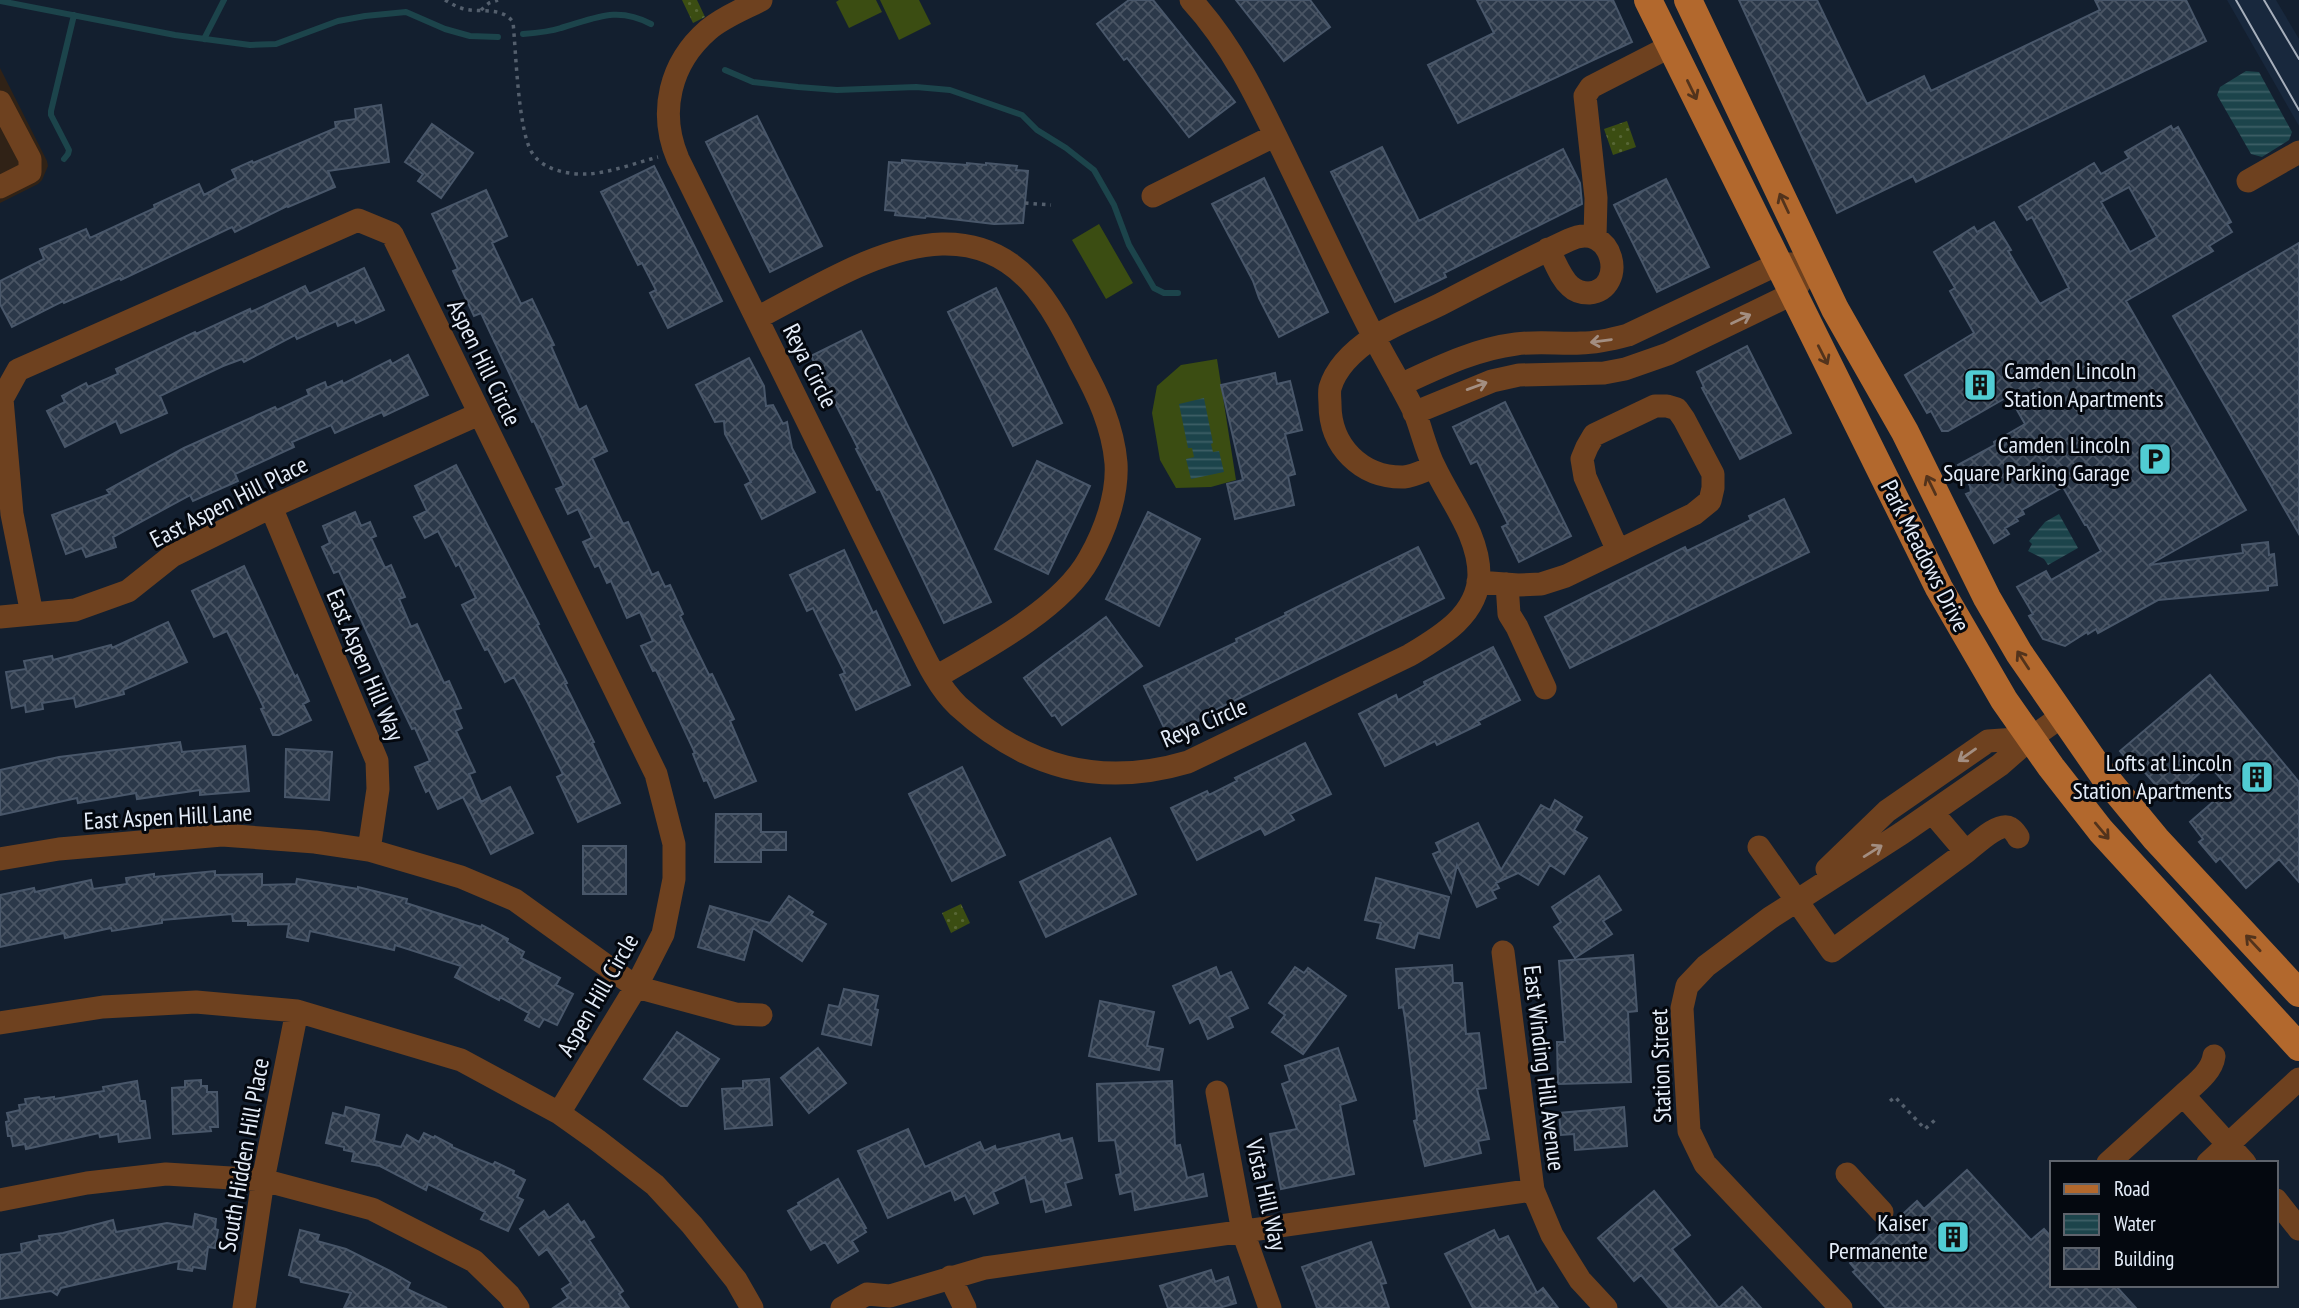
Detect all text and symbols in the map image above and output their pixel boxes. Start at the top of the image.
one-way arrow [1686,79,1700,100]
one-way arrow [1777,192,1790,214]
street label: Aspen Hill Circle [441,295,528,431]
one-way arrow [1730,312,1751,325]
street label: Reya Circle [776,318,845,413]
one-way arrow [1590,334,1613,347]
one-way arrow [1816,344,1830,365]
place label: Camden Lincoln Station Apartments [2004,355,2164,414]
building icon: Camden Lincoln Station Apartments [1961,366,1999,404]
one-way arrow [1466,379,1488,392]
place label: Camden Lincoln Square Parking Garage [1943,429,2130,488]
parking icon: Camden Lincoln Square Parking Garage [2136,440,2174,478]
street label: East Aspen Hill Place [145,448,313,555]
street label: Park Meadows Drive [1874,475,1977,637]
one-way arrow [1923,475,1937,496]
street label: East Aspen Hill Way [319,584,411,746]
one-way arrow [2016,651,2031,670]
street label: Reya Circle [1156,691,1252,755]
place label: Lofts at Lincoln Station Apartments [2072,747,2232,806]
one-way arrow [1958,748,1977,762]
building icon: Lofts at Lincoln Station Apartments [2238,758,2276,796]
street label: East Aspen Hill Lane [83,797,253,836]
one-way arrow [2094,822,2110,840]
one-way arrow [1863,844,1883,858]
street label: Aspen Hill Circle [550,928,645,1062]
one-way arrow [2245,934,2261,952]
street label: East Winding Hill Avenue [1516,963,1573,1173]
street label: Station Street [1643,1008,1678,1124]
street label: South Hidden Hill Place [211,1056,276,1254]
street label: Vista Hill Way [1238,1135,1294,1254]
legend [2050,1161,2278,1287]
text: Road [2114,1175,2150,1202]
place label: Kaiser Permanente [1829,1207,1928,1266]
text: Water [2114,1210,2156,1237]
building icon: Kaiser Permanente [1934,1218,1972,1256]
text: Building [2114,1245,2174,1272]

